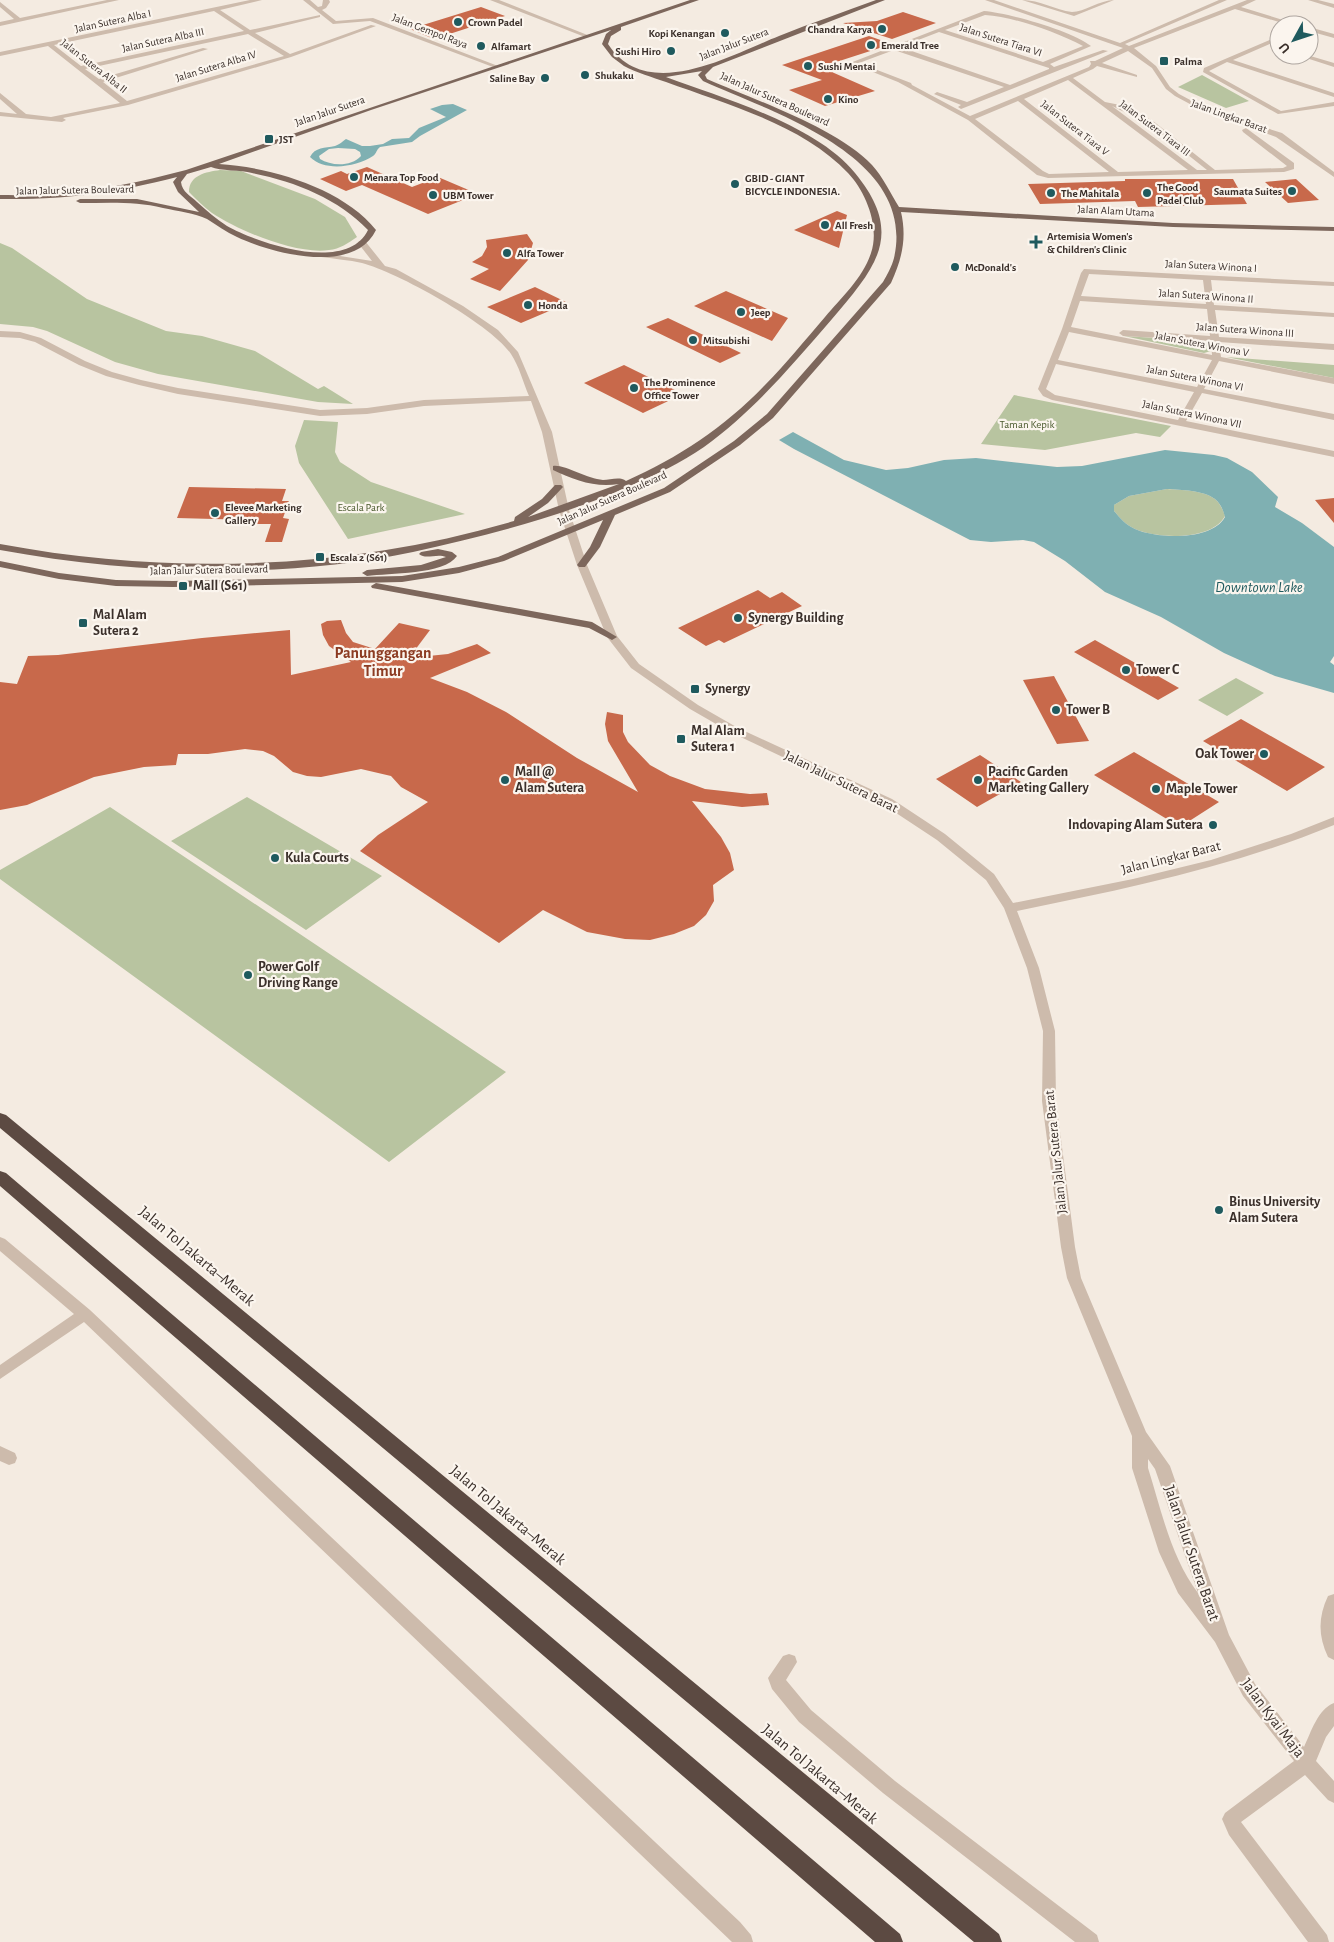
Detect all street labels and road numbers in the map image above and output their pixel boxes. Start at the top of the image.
street label: Jalan Sutera Alba I [74,8,152,34]
street label: Jalan Gempol Raya [391,12,469,50]
street label: Jalan Sutera Tiara VI [959,22,1043,58]
street label: Jalan Sutera Alba III [121,26,205,54]
street label: Jalan Jalur Sutera [698,26,770,62]
street label: Jalan Sutera Alba II [59,37,129,95]
street label: Jalan Sutera Alba IV [174,48,258,83]
street label: Jalan Jalur Sutera Boulevard [719,70,831,128]
street label: Jalan Jalur Sutera [294,94,366,128]
street label: Jalan Lingkar Barat [1190,97,1269,135]
street label: Jalan Sutera Tiara V [1039,98,1112,158]
street label: Jalan Sutera Tiara III [1118,98,1192,158]
street label: Jalan Jalur Sutera Boulevard [16,183,134,197]
street label: Jalan Alam Utama [1077,203,1155,219]
street label: Jalan Sutera Winona I [1165,258,1257,274]
street label: Jalan Sutera Winona II [1158,287,1254,305]
street label: Jalan Sutera Winona III [1196,321,1294,339]
street label: Jalan Sutera Winona V [1154,330,1251,359]
street label: Jalan Sutera Winona VI [1146,363,1244,393]
street label: Jalan Sutera Winona VII [1141,398,1243,430]
street label: Jalan Jalur Sutera Boulevard [556,469,668,527]
street label: Jalan Jalur Sutera Boulevard [150,563,268,577]
street label: Jalan Jalur Sutera Barat [782,748,900,816]
street label: Jalan Lingkar Barat [1120,839,1222,877]
street label: Jalan Jalur Sutera Barat [1042,1089,1069,1215]
street label: Jalan Tol Jakarta–Merak [136,1203,259,1309]
street label: Jalan Tol Jakarta–Merak [447,1462,570,1568]
street label: Jalan Jalur Sutera Barat [1161,1483,1223,1623]
street label: Jalan Kyai Maja [1237,1675,1308,1761]
street label: Jalan Tol Jakarta–Merak [759,1721,882,1827]

